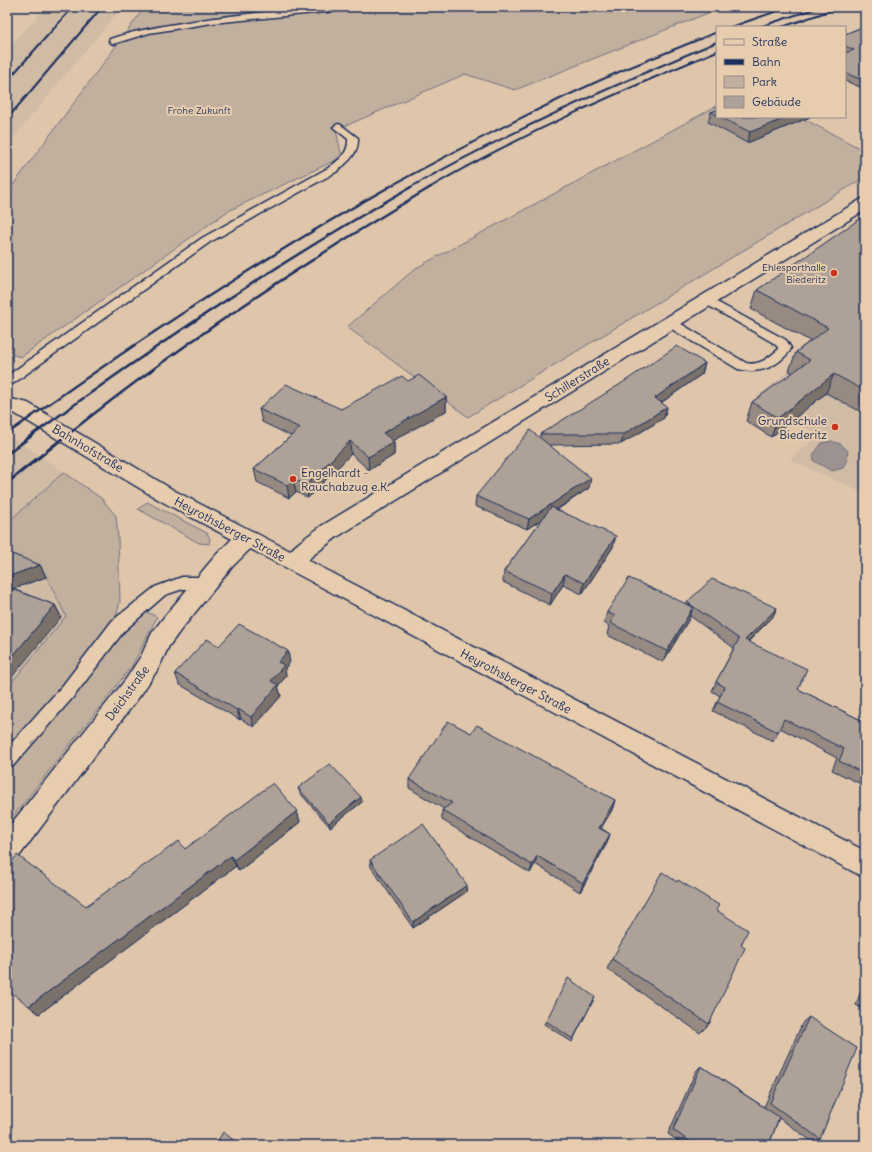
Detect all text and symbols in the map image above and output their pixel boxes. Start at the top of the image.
legend [716,26,846,118]
text: Straße [752,34,787,49]
text: Bahn [752,54,781,69]
text: Park [752,74,777,89]
text: Gebäude [752,94,801,109]
park label: Frohe Zukunft [168,104,231,117]
place label: Ehlesporthalle Biederitz [762,261,826,286]
marker: Ehlesporthalle Biederitz [829,268,839,278]
street label: Schillerstraße [542,353,612,405]
place label: Grundschule Biederitz [758,413,827,442]
street label: Bahnhofstraße [50,421,126,475]
marker: Grundschule Biederitz [830,422,840,432]
place label: Engelhardt - Rauchabzug e.K. [301,465,390,494]
marker: Engelhardt - Rauchabzug e.K. [288,474,298,484]
street label: Heyrothsberger Straße [172,493,288,565]
street label: Heyrothsberger Straße [458,645,574,717]
street label: Deichstraße [102,662,152,724]

